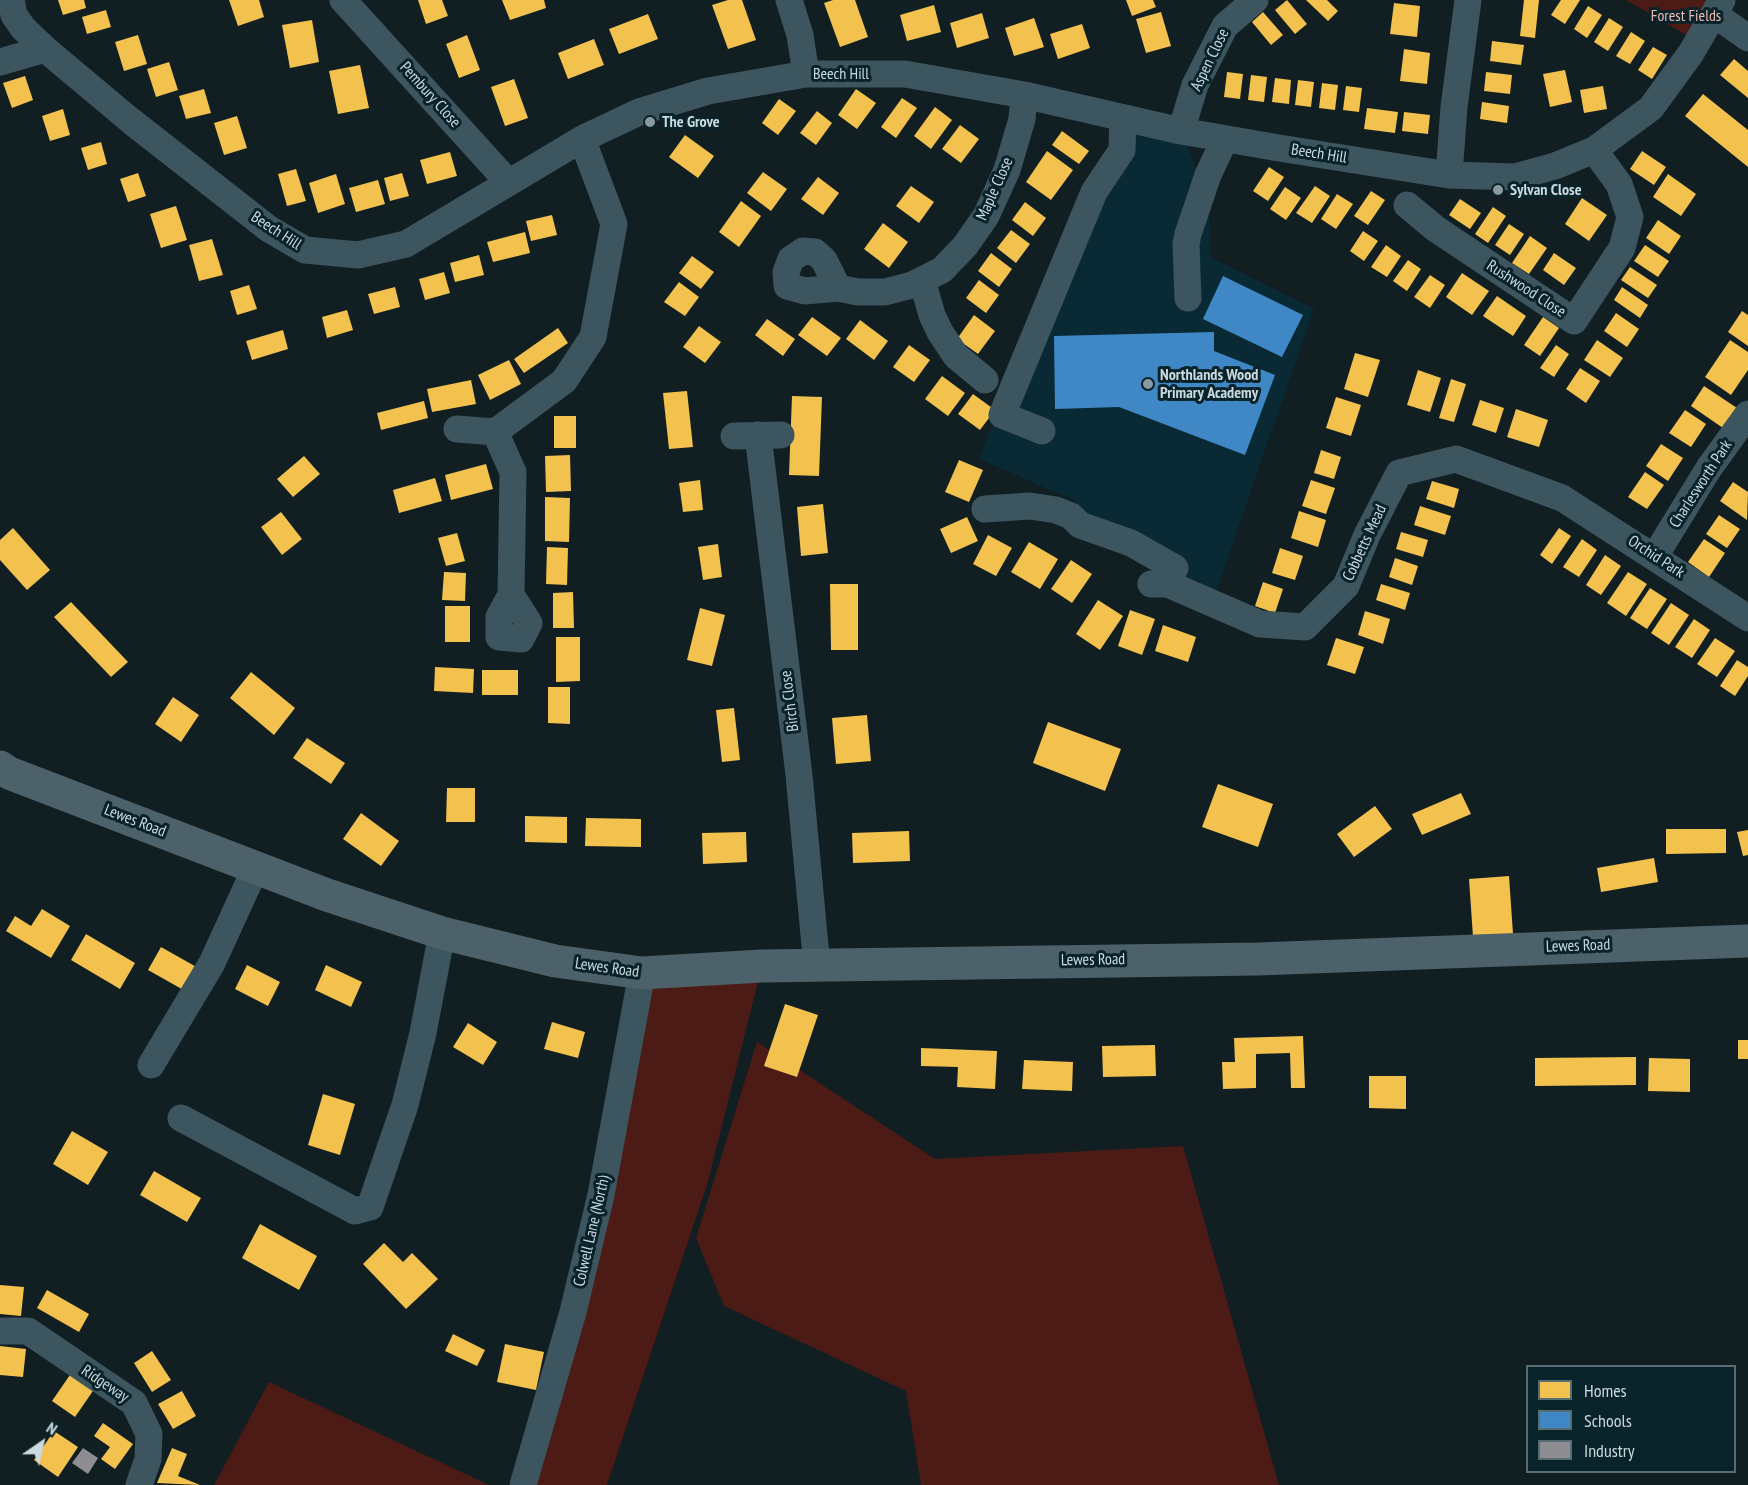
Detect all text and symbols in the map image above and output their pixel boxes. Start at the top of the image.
park label: Forest Fields [1651,6,1721,26]
street label: Aspen Close [1187,26,1233,94]
street label: Pembury Close [396,58,464,132]
street label: Beech Hill [813,64,869,84]
place label: The Grove [662,112,720,132]
marker: The Grove [643,115,657,129]
street label: Beech Hill [1290,140,1348,168]
street label: Maple Close [973,154,1017,224]
place label: Sylvan Close [1510,180,1582,200]
marker: Sylvan Close [1491,183,1505,197]
street label: Beech Hill [247,208,305,254]
street label: Rushwood Close [1483,256,1569,322]
place label: Northlands Wood Primary Academy [1160,365,1258,403]
marker: Northlands Wood Primary Academy [1141,377,1155,391]
street label: Charlesworth Park [1666,437,1736,531]
street label: Cobbetts Mead [1339,502,1391,584]
street label: Orchid Park [1624,532,1688,582]
street label: Birch Close [777,669,803,733]
street label: Lewes Road [101,800,169,842]
street label: Lewes Road [1545,935,1611,957]
street label: Lewes Road [1061,950,1125,970]
street label: Lewes Road [574,954,640,982]
street label: Colwell Lane (North) [570,1174,614,1288]
street label: Ridgeway [78,1361,132,1407]
legend [1526,1365,1736,1473]
text: Homes [1584,1379,1627,1402]
text: Schools [1584,1409,1632,1432]
north arrow [12,1413,72,1473]
text: N [43,1417,61,1439]
text: Industry [1584,1439,1634,1462]

